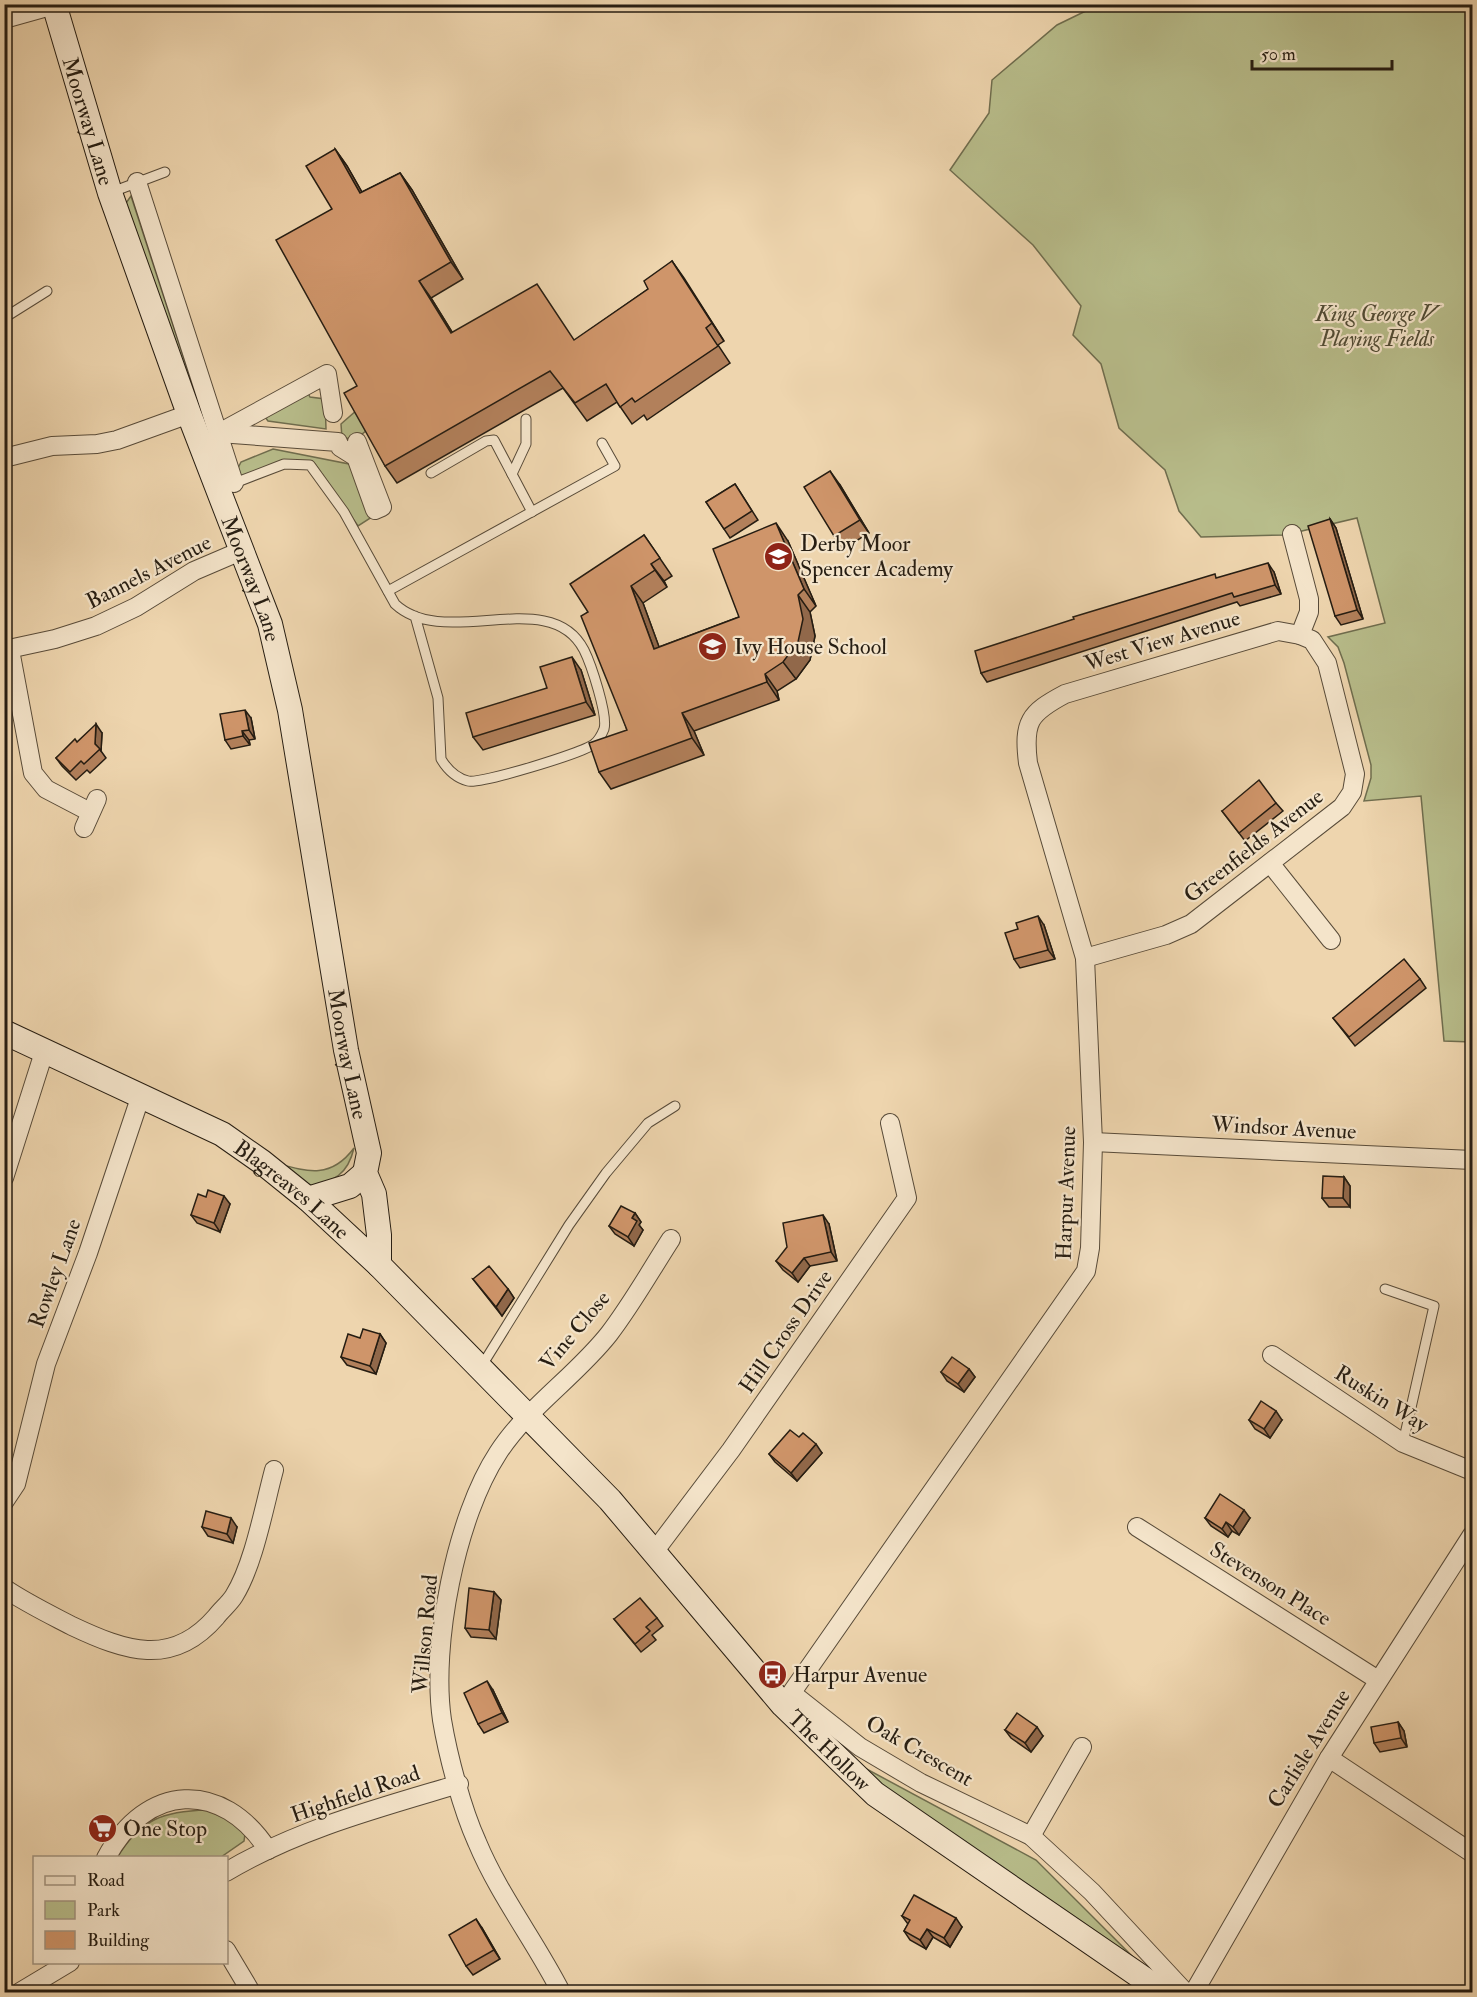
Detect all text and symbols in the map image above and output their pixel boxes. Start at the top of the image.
scale bar [1252,33,1392,71]
text: 50 m [1261,43,1296,66]
street label: Moorway Lane [55,54,120,189]
park label: King George V Playing Fields [1314,300,1442,353]
street label: Moorway Lane [215,512,287,644]
street label: Bannels Avenue [81,528,216,615]
place label: Derby Moor Spencer Academy [800,530,953,584]
school or university icon: Derby Moor Spencer Academy [763,540,795,572]
street label: West View Avenue [1080,604,1243,678]
school or university icon: Ivy House School [697,630,729,662]
place label: Ivy House School [734,633,887,661]
street label: Greenfields Avenue [1178,782,1329,909]
street label: Moorway Lane [321,987,374,1122]
street label: Windsor Avenue [1210,1110,1357,1146]
street label: Harpur Avenue [1050,1125,1083,1261]
street label: Blagreaves Lane [228,1134,355,1246]
street label: Rowley Lane [22,1215,88,1332]
street label: Hill Cross Drive [733,1264,839,1399]
street label: Vine Close [533,1285,616,1376]
street label: Ruskin Way [1329,1359,1434,1439]
street label: Stevenson Place [1204,1535,1336,1632]
street label: Willson Road [406,1573,444,1696]
bus stop icon: Harpur Avenue [756,1658,788,1690]
place label: Harpur Avenue [793,1661,927,1690]
street label: Carlisle Avenue [1261,1684,1357,1813]
street label: The Hollow [781,1704,877,1798]
street label: Oak Crescent [861,1709,978,1793]
street label: Highfield Road [287,1759,424,1829]
supermarket icon: One Stop [86,1812,118,1844]
place label: One Stop [123,1815,207,1844]
legend [33,1856,228,1964]
text: Road [87,1869,125,1892]
text: Park [87,1899,120,1922]
text: Building [87,1929,150,1952]

